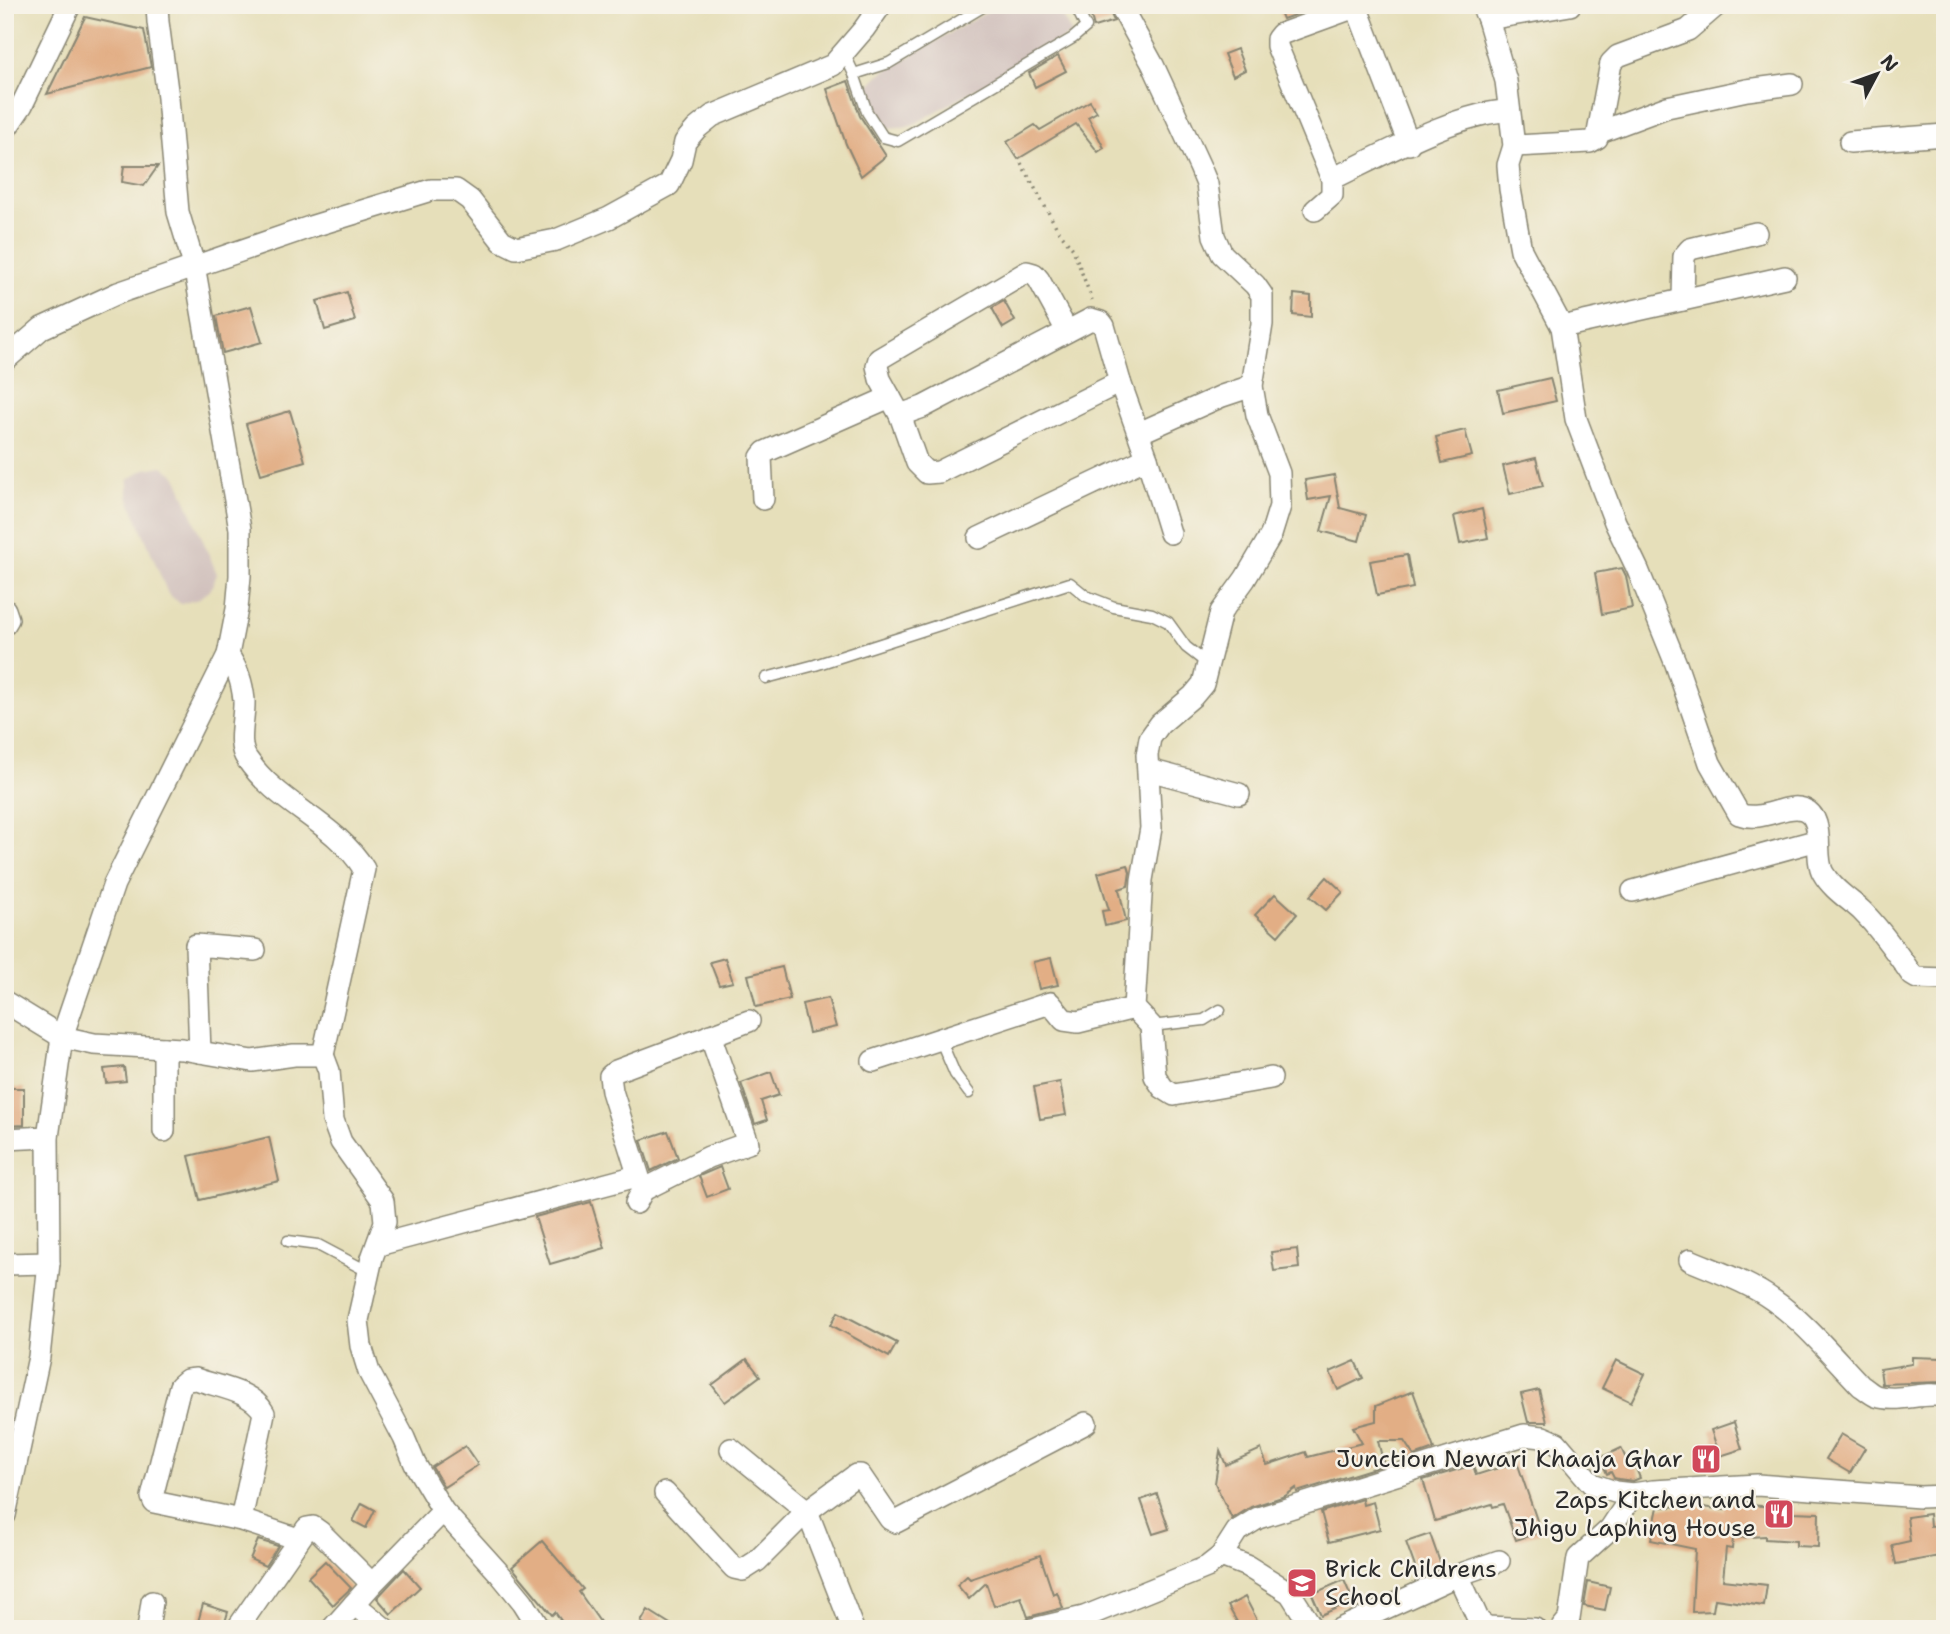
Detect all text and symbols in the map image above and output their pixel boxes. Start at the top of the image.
north arrow [1842,38,1912,108]
text: N [1875,49,1904,77]
restaurant icon: Junction Newari Khaaja Ghar [1689,1442,1723,1476]
place label: Junction Newari Khaaja Ghar [1336,1443,1683,1475]
place label: Zaps Kitchen and Jhigu Laphing House [1514,1484,1756,1544]
restaurant icon: Zaps Kitchen and Jhigu Laphing House [1762,1497,1796,1531]
place label: Brick Childrens School [1325,1553,1497,1613]
school or university icon: Brick Childrens School [1285,1566,1319,1600]

